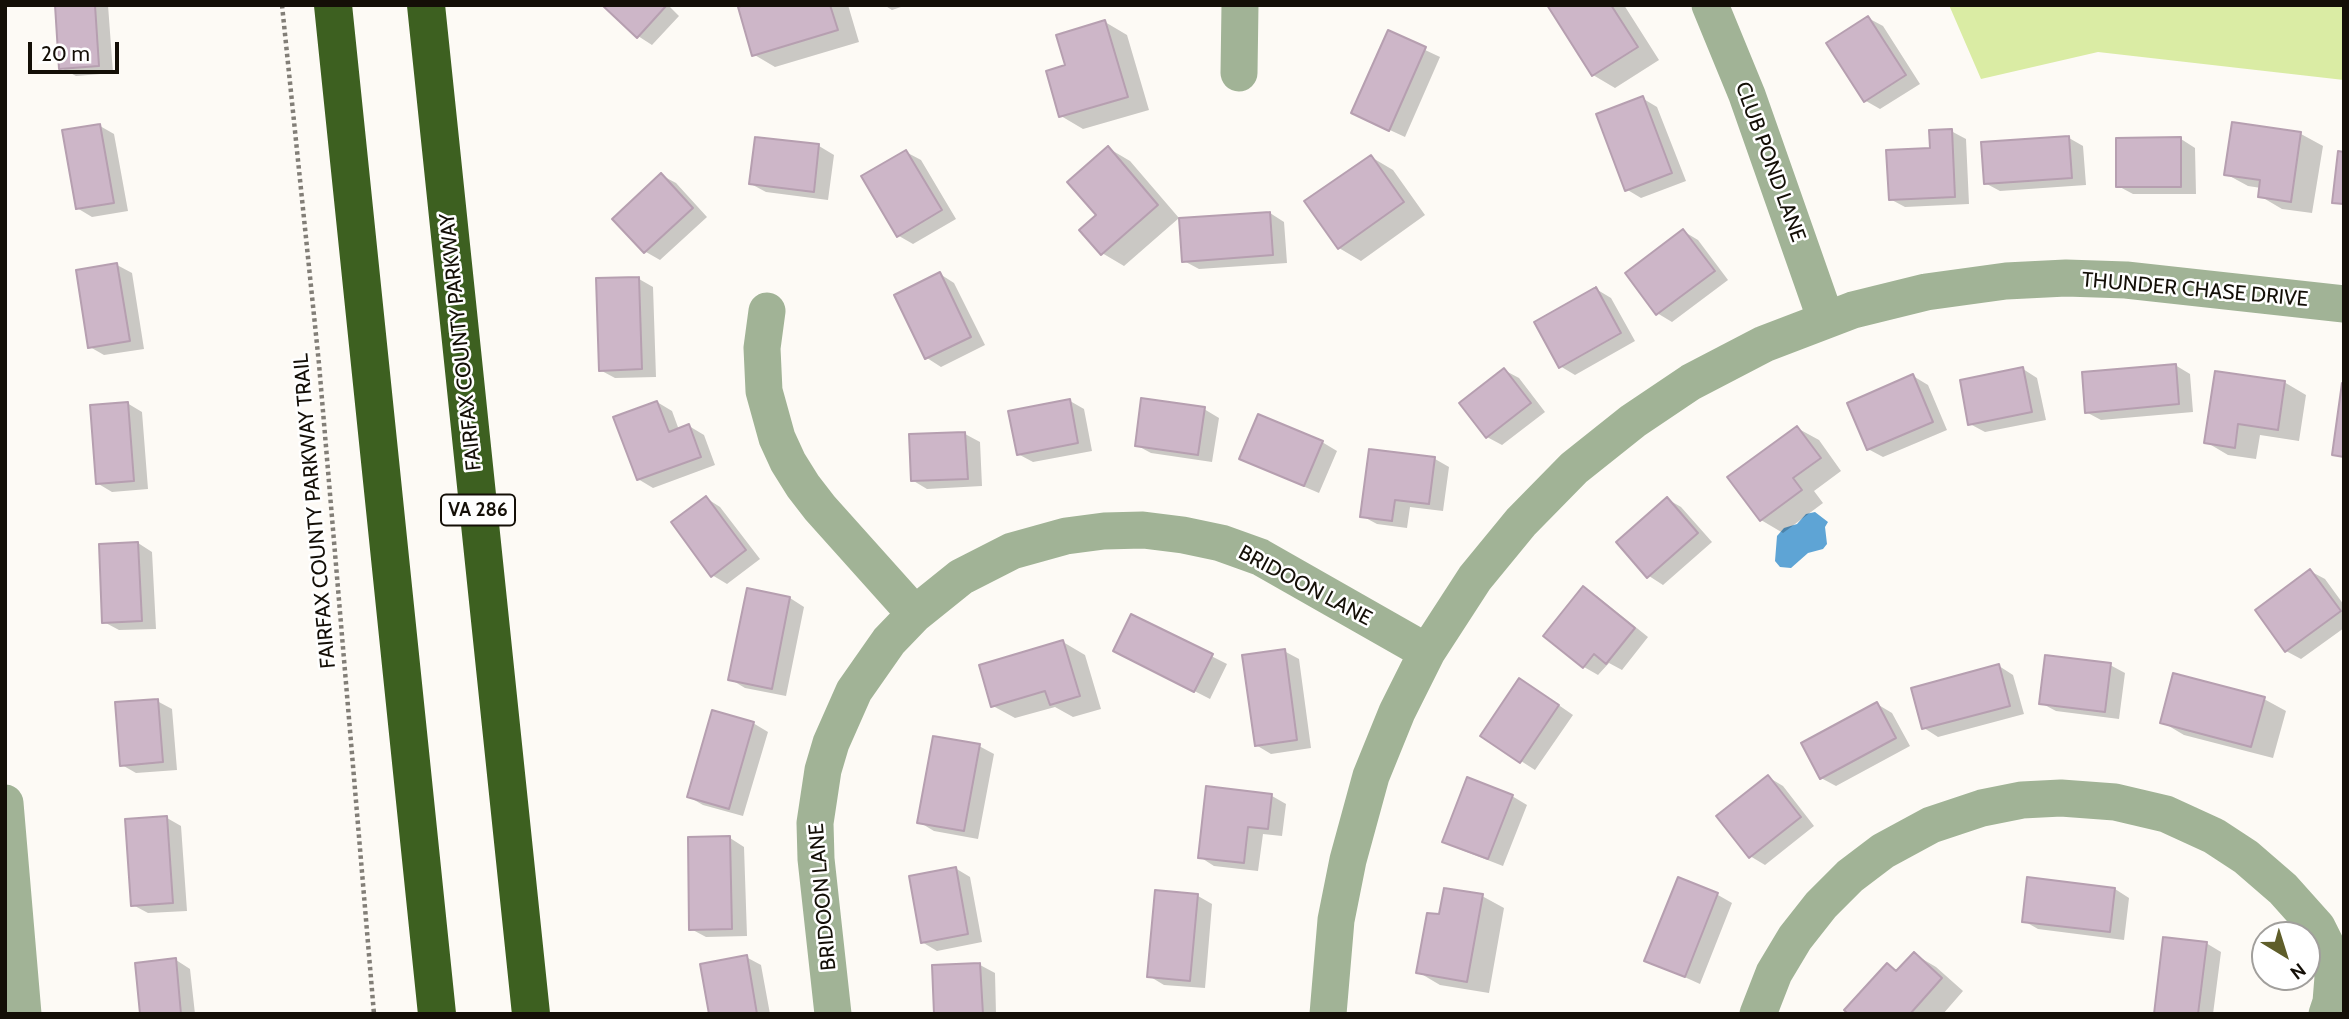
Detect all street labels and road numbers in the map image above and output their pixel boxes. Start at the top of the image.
street label: CLUB POND LANE [1729,79,1811,245]
street label: FAIRFAX COUNTY PARKWAY [435,212,487,472]
street label: THUNDER CHASE DRIVE [2081,268,2309,312]
street label: FAIRFAX COUNTY PARKWAY TRAIL [289,352,341,670]
road number: VA 286 [441,495,515,526]
street label: BRIDOON LANE [1234,540,1376,632]
street label: BRIDOON LANE [804,822,842,972]

